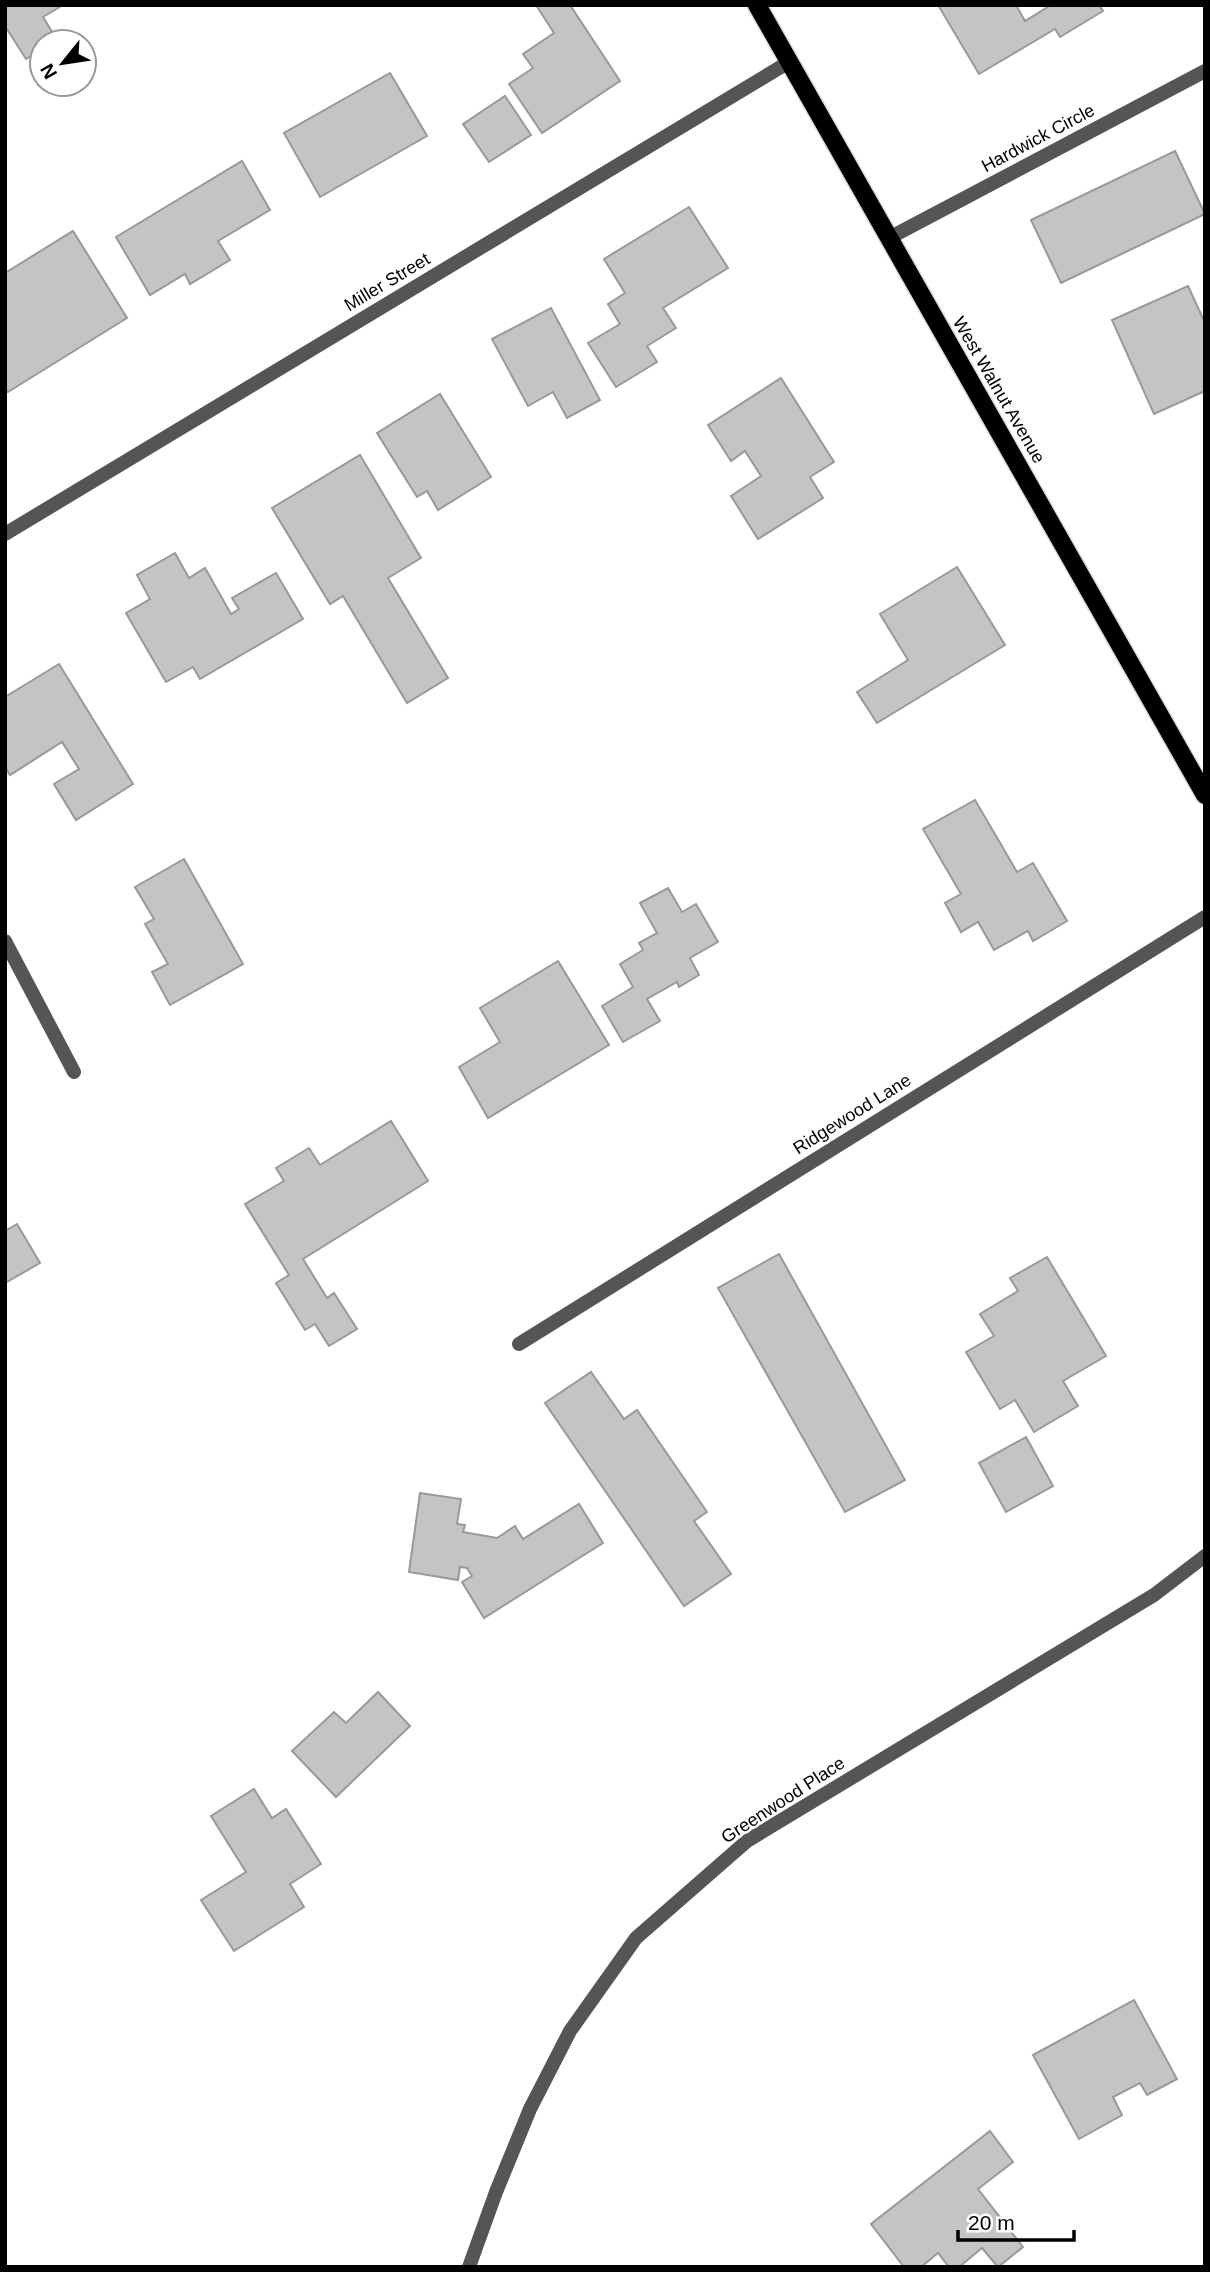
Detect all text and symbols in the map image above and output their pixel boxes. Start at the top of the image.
north arrow [28,28,98,98]
text: N [36,60,61,82]
street label: Hardwick Circle [978,100,1098,176]
street label: Miller Street [341,249,433,315]
street label: West Walnut Avenue [949,313,1049,467]
street label: Ridgewood Lane [789,1070,915,1158]
street label: Greenwood Place [718,1753,848,1847]
scale bar [958,2198,1074,2242]
text: 20 m [968,2211,1015,2234]

